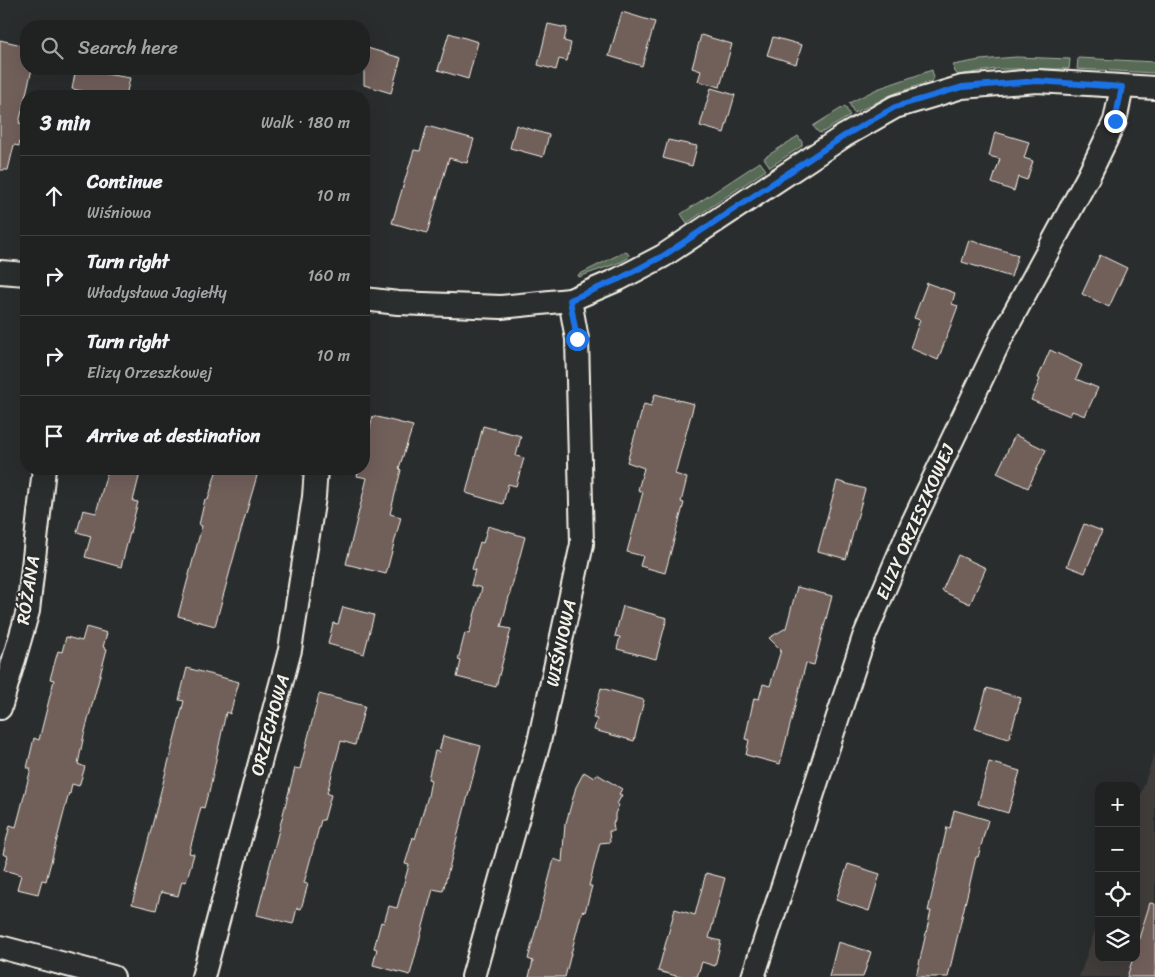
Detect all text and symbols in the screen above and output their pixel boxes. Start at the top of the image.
search box [20,20,370,75]
text: Search here [78,31,178,64]
icon: search [38,34,66,62]
text: 3 min [40,104,90,142]
text: Walk · 180 m [261,108,350,137]
route end [1104,110,1127,133]
text: Continue [87,165,163,198]
text: 10 m [317,181,350,210]
icon: ahead [40,182,68,210]
text: Wiśniowa [87,198,151,227]
text: Turn right [87,245,169,278]
text: 160 m [307,261,350,290]
icon: right [40,262,68,290]
text: Władysława Jagiełły [87,278,227,307]
text: Turn right [87,325,169,358]
route start [566,328,589,351]
text: 10 m [317,341,350,370]
icon: right [40,342,68,370]
text: Elizy Orzeszkowej [87,358,212,387]
text: Arrive at destination [87,419,260,452]
icon: arrive [40,422,68,450]
street label: ELIZY ORZESZKOWEJ [866,438,964,605]
street label: RÓŻANA [7,553,49,627]
street label: WIŚNIOWA [536,596,586,690]
street label: ORZECHOWA [241,671,299,779]
map controls [1095,782,1140,962]
button: + [1095,782,1140,827]
button: − [1095,827,1140,872]
button: locate [1095,872,1140,917]
button: layers [1095,917,1140,962]

